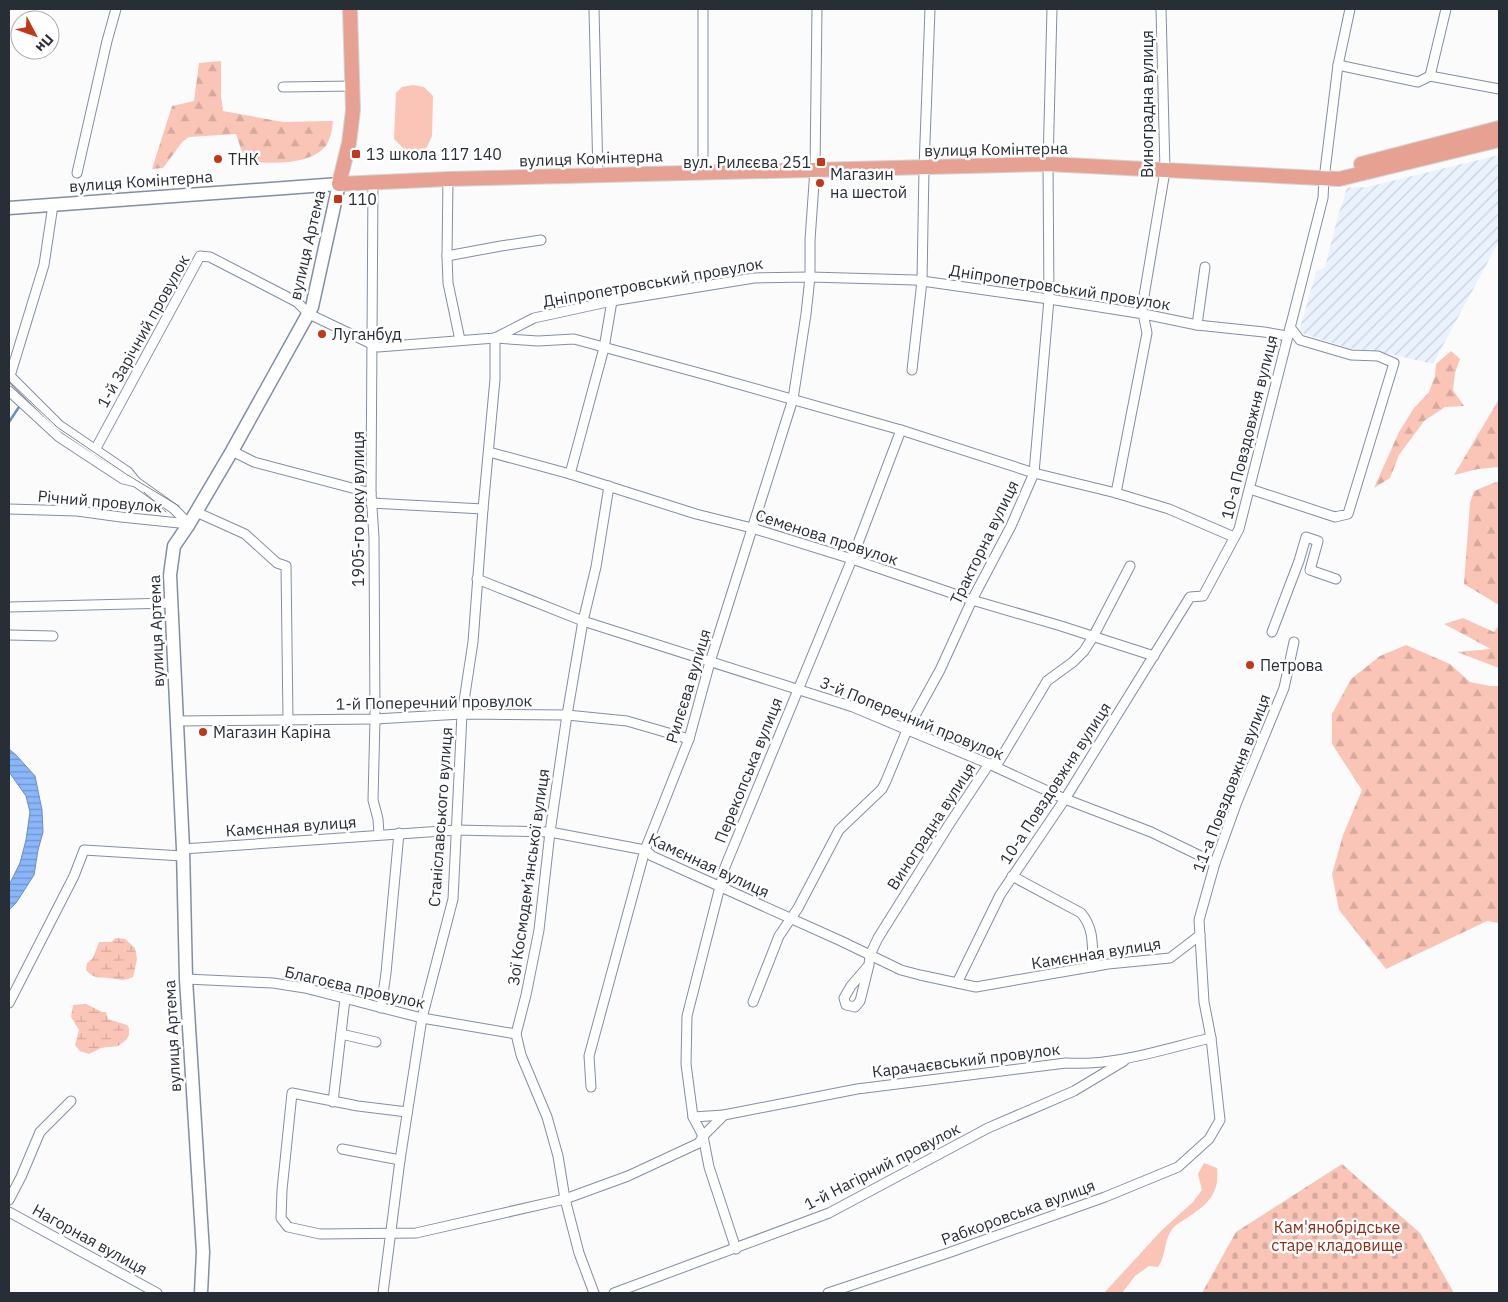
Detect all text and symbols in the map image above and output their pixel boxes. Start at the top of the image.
north arrow [10,10,60,60]
street label: Виноградна вулиця [1137,30,1157,178]
text: Пн [32,31,58,56]
street label: вулиця Комінтерна [924,138,1069,160]
place label: 13 школа 117 140 [366,144,502,164]
street label: вулиця Комінтерна [519,145,664,171]
marker: 13 школа 117 140 [350,148,362,160]
place label: ТНК [228,149,259,169]
place label: вул. Рилєєва 251 [683,152,811,172]
marker: ТНК [212,153,224,165]
marker: вул. Рилєєва 251 [815,156,827,168]
place label: Магазин на шестой [830,164,907,202]
street label: вулиця Комінтерна [68,166,214,196]
marker: Магазин на шестой [814,177,826,189]
street label: вулиця Артема [285,188,329,302]
place label: 110 [348,189,377,209]
marker: 110 [332,193,344,205]
street label: 1-й Зарічний провулок [93,251,193,411]
street label: Дніпропетровський провулок [541,253,765,311]
street label: Дніпропетровський провулок [948,260,1172,314]
place label: Луганбуд [332,324,402,344]
marker: Луганбуд [316,328,328,340]
street label: 10-а Повздовжня вулиця [1216,333,1282,521]
street label: 1905-го року вулиця [348,431,368,587]
street label: Тракторна вулиця [945,477,1023,607]
street label: Річний провулок [37,486,163,516]
street label: Семенова провулок [753,504,901,570]
street label: вулиця Артема [144,574,168,687]
street label: Рилєєва вулиця [661,626,715,746]
place label: Петрова [1260,655,1323,675]
marker: Петрова [1244,659,1256,671]
street label: 3-й Поперечний провулок [817,672,1007,764]
street label: 1-й Поперечний провулок [336,690,533,714]
street label: 11-а Повздовжня вулиця [1188,691,1274,875]
street label: Перекопська вулиця [710,694,786,846]
street label: 10-а Повздовжня вулиця [995,698,1115,868]
place label: Магазин Каріна [213,722,331,742]
marker: Магазин Каріна [197,726,209,738]
street label: Станіславського вулиця [424,726,456,908]
street label: Виноградна вулиця [882,759,980,893]
street label: Зої Космодем’янської вулиця [503,767,553,987]
street label: Камєнная вулиця [225,811,357,841]
street label: Камєнная вулиця [645,828,773,902]
street label: Камєнная вулиця [1030,933,1162,973]
street label: Благоєва провулок [283,961,427,1013]
street label: вулиця Артема [159,979,185,1092]
street label: Карачаєвський провулок [871,1039,1061,1081]
street label: 1-й Нагірний провулок [801,1118,963,1214]
street label: Рабкоровська вулиця [938,1175,1098,1249]
street label: Нагорная вулиця [29,1199,151,1279]
park label: Кам'янобрідське старе кладовище [1271,1217,1403,1255]

